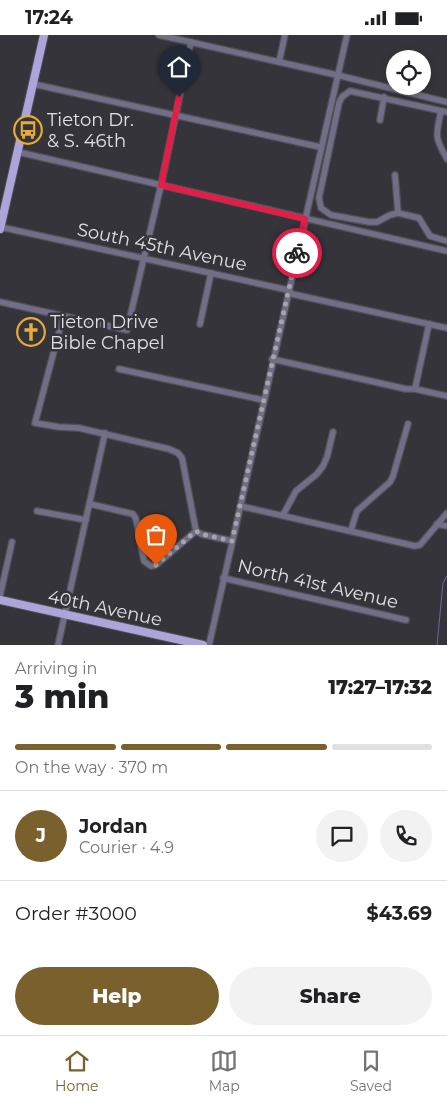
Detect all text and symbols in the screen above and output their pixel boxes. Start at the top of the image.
text: 17:24 [25,6,73,29]
pin [158,46,200,97]
map controls [386,50,431,95]
button: locate [386,50,431,95]
icon: home [165,53,193,81]
place label: Tieton Dr. & S. 46th [47,109,134,152]
bus stop icon: Tieton Dr. & S. 46th [13,115,43,145]
street label: South 45th Avenue [75,218,249,276]
courier [272,228,322,278]
icon: bike [283,239,311,267]
place label: Tieton Drive Bible Chapel [50,311,165,354]
church icon: Tieton Drive Bible Chapel [16,317,46,347]
pin [135,514,177,565]
icon: bag [142,521,170,549]
street label: North 41st Avenue [235,555,401,613]
street label: 40th Avenue [46,585,164,631]
text: Arriving in [15,659,97,678]
text: 17:27–17:32 [328,676,432,699]
text: 3 min [15,677,109,716]
text: On the way · 370 m [15,758,168,777]
button: chat [316,810,368,862]
button: phone [380,810,432,862]
text: Jordan [79,815,148,838]
text: J [36,824,46,847]
text: Courier · 4.9 [79,838,174,857]
text: Order #3000 [15,902,137,925]
text: $43.69 [367,902,432,925]
button: Help [15,967,219,1025]
button: Share [229,967,432,1025]
tab: Home [55,1047,99,1095]
tab: Map [209,1047,240,1095]
tab: Saved [350,1047,392,1095]

